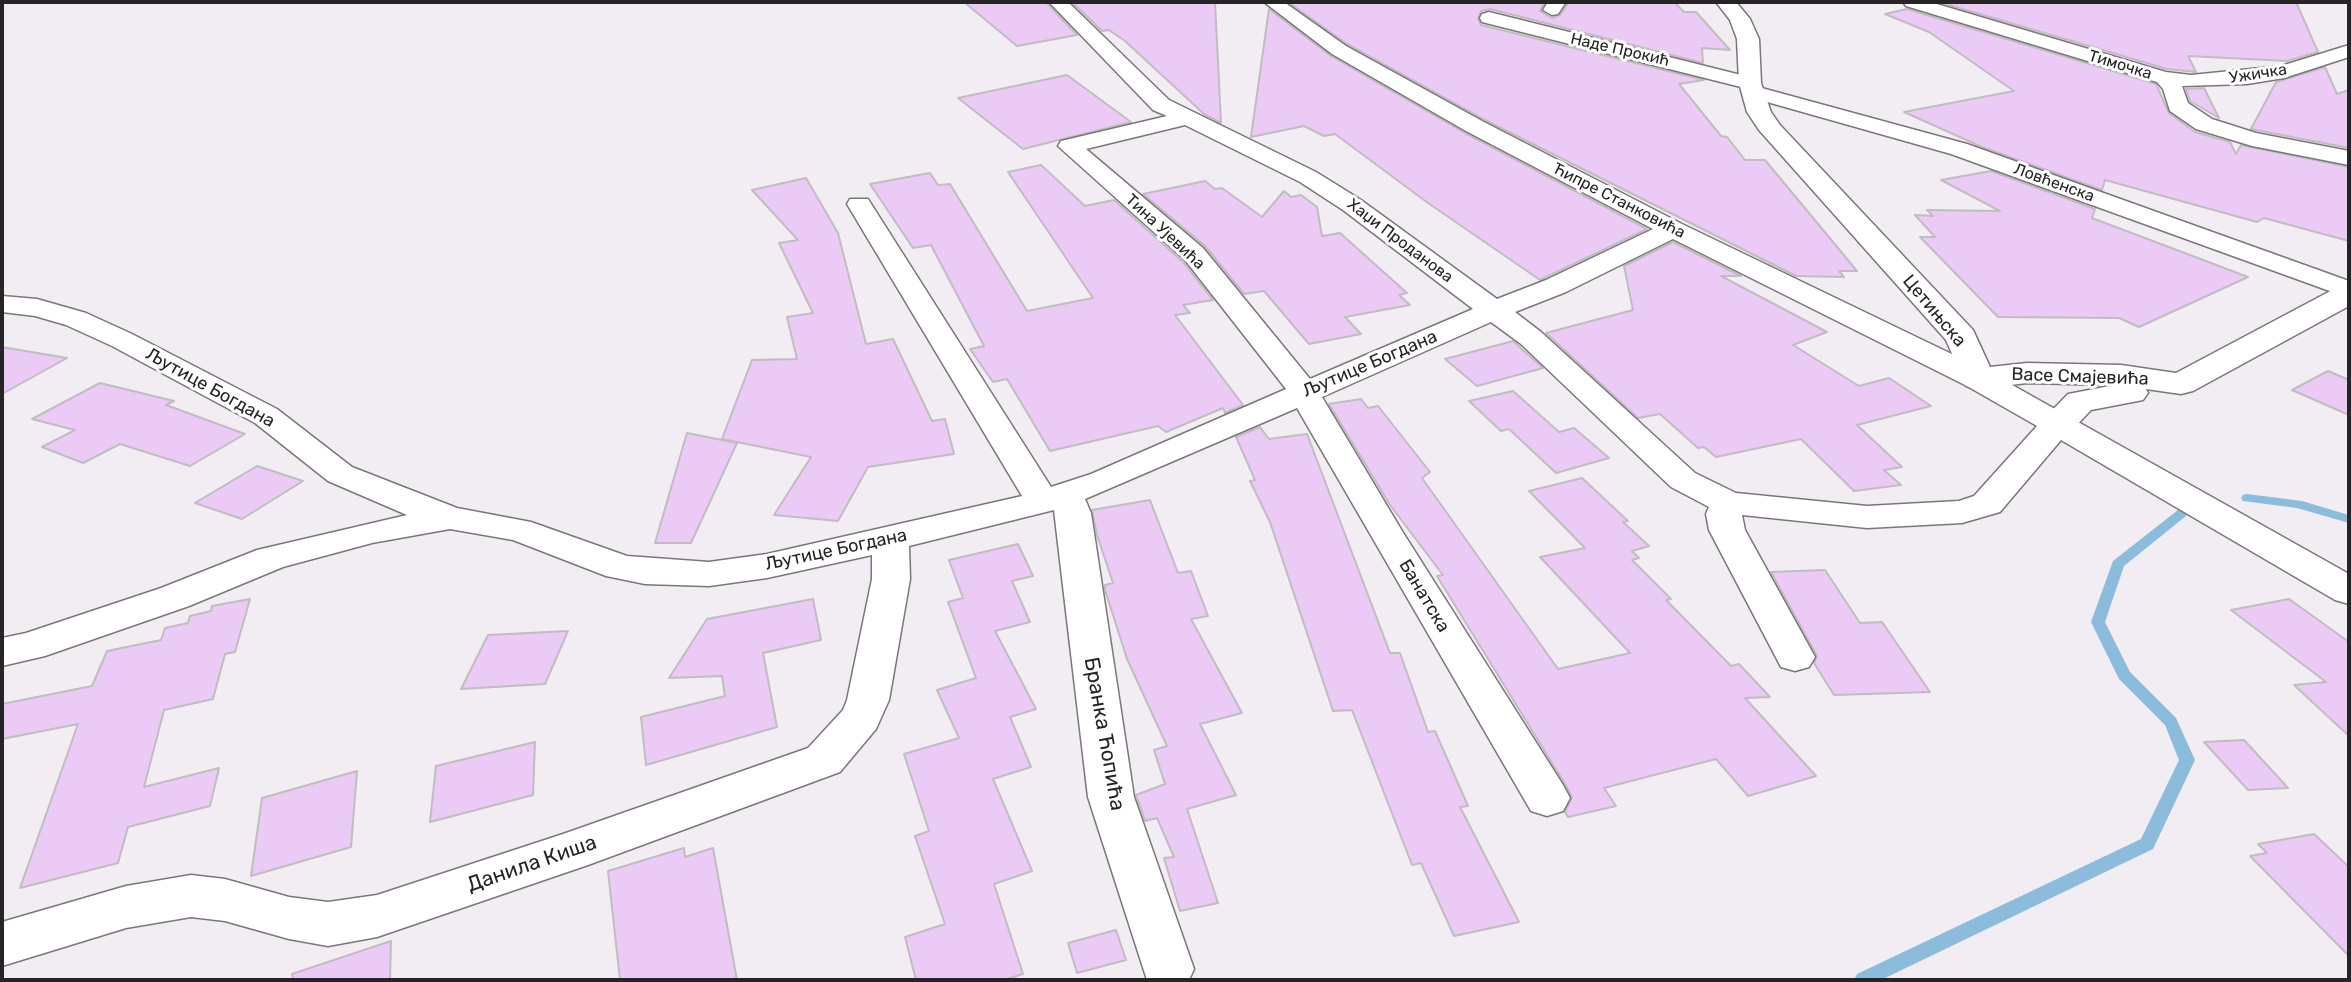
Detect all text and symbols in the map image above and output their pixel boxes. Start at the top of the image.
street label: Наде Прокић [1569,29,1671,71]
street label: Тимочка [2086,46,2154,84]
street label: Ужичка [2228,60,2288,88]
street label: Ћипре Станковића [1550,159,1688,243]
street label: Ловћенска [2011,160,2097,206]
street label: Тина Ујевића [1121,190,1209,274]
street label: Хаџи Проданова [1343,195,1457,287]
street label: Цетињска [1898,271,1970,351]
street label: Љутице Богдана [1299,326,1441,402]
street label: Љутице Богдана [142,344,278,432]
street label: Васе Смајевића [2011,364,2149,390]
street label: Љутице Богдана [763,524,909,576]
street label: Банатска [1394,556,1454,636]
street label: Бранка Ћопића [1078,655,1130,813]
street label: Данила Киша [464,830,600,898]

